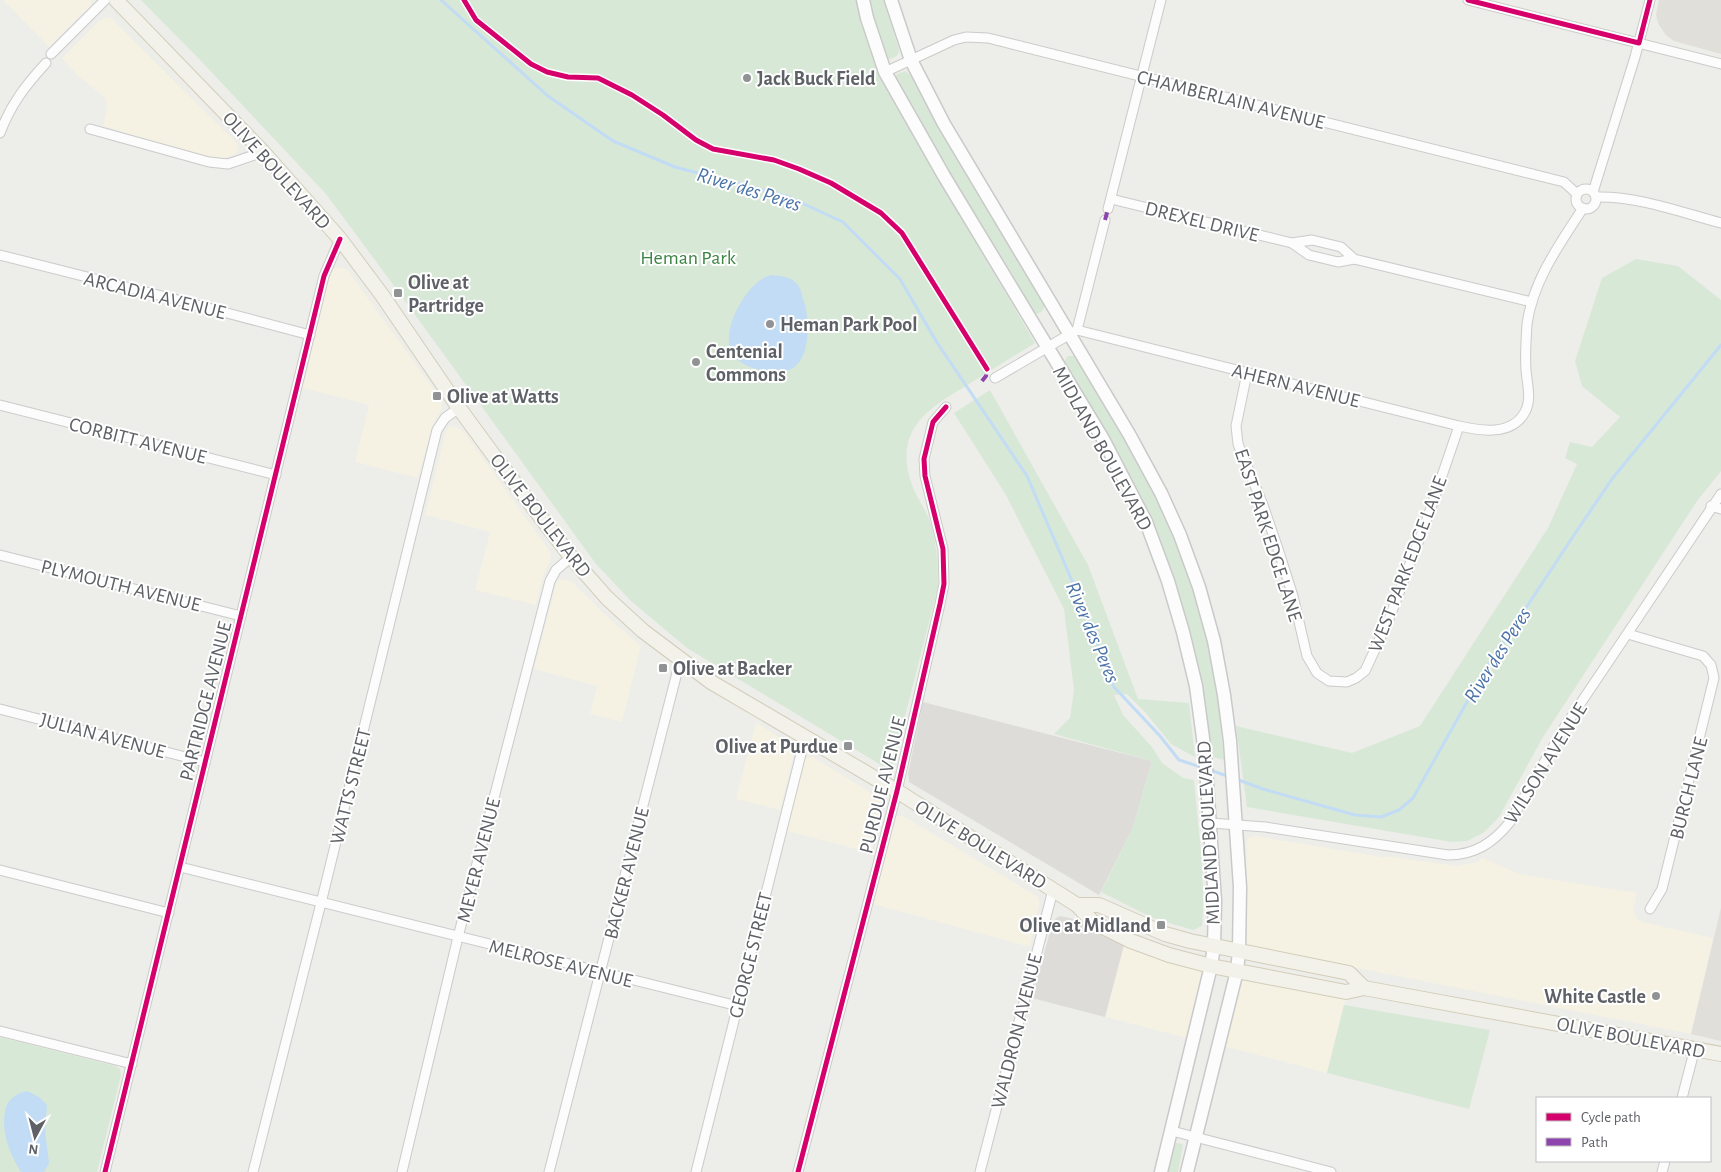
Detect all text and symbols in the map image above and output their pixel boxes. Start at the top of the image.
street label: CHAMBERLAIN AVENUE [1135,67,1327,133]
place label: Jack Buck Field [757,69,876,89]
marker: Jack Buck Field [741,72,753,84]
street label: OLIVE BOULEVARD [218,108,334,233]
water label: River des Peres [694,164,804,215]
street label: DREXEL DRIVE [1143,198,1261,246]
park label: Heman Park [640,248,736,268]
street label: ARCADIA AVENUE [82,269,228,323]
place label: Olive at Partridge [408,273,484,316]
marker: Olive at Partridge [392,287,404,299]
place label: Heman Park Pool [780,315,917,335]
marker: Heman Park Pool [764,318,776,330]
place label: Centenial Commons [706,342,786,385]
marker: Centenial Commons [690,356,702,368]
street label: AHERN AVENUE [1230,360,1362,412]
street label: MIDLAND BOULEVARD [1049,363,1156,534]
place label: Olive at Watts [447,387,559,407]
marker: Olive at Watts [431,390,443,402]
street label: CORBITT AVENUE [67,414,209,468]
street label: EAST PARK EDGE LANE [1231,446,1306,625]
street label: OLIVE BOULEVARD [486,450,594,581]
street label: WEST PARK EDGE LANE [1365,473,1451,655]
street label: PLYMOUTH AVENUE [39,556,203,616]
water label: River des Peres [1062,579,1123,686]
water label: River des Peres [1460,604,1535,706]
street label: PARTRIDGE AVENUE [177,619,236,783]
place label: Olive at Backer [673,659,792,679]
marker: Olive at Backer [657,662,669,674]
street label: WILSON AVENUE [1501,699,1591,828]
street label: JULIAN AVENUE [38,710,168,762]
street label: PURDUE AVENUE [856,714,910,856]
street label: WATTS STREET [327,726,375,846]
street label: BURCH LANE [1667,735,1711,841]
place label: Olive at Purdue [716,737,838,757]
marker: Olive at Purdue [842,740,854,752]
street label: MIDLAND BOULEVARD [1194,740,1224,925]
street label: MEYER AVENUE [454,795,504,925]
street label: OLIVE BOULEVARD [911,796,1050,893]
street label: BACKER AVENUE [601,805,653,941]
street label: GEORGE STREET [726,890,776,1020]
place label: Olive at Midland [1020,916,1151,936]
marker: Olive at Midland [1155,919,1167,931]
street label: MELROSE AVENUE [487,936,635,992]
street label: WALDRON AVENUE [988,952,1046,1111]
place label: White Castle [1544,987,1646,1007]
marker: White Castle [1650,990,1662,1002]
street label: OLIVE BOULEVARD [1555,1014,1707,1062]
legend [1536,1097,1711,1162]
text: Cycle path [1581,1110,1641,1125]
north arrow [10,1112,60,1162]
text: Path [1581,1135,1608,1150]
text: N [28,1141,39,1156]

